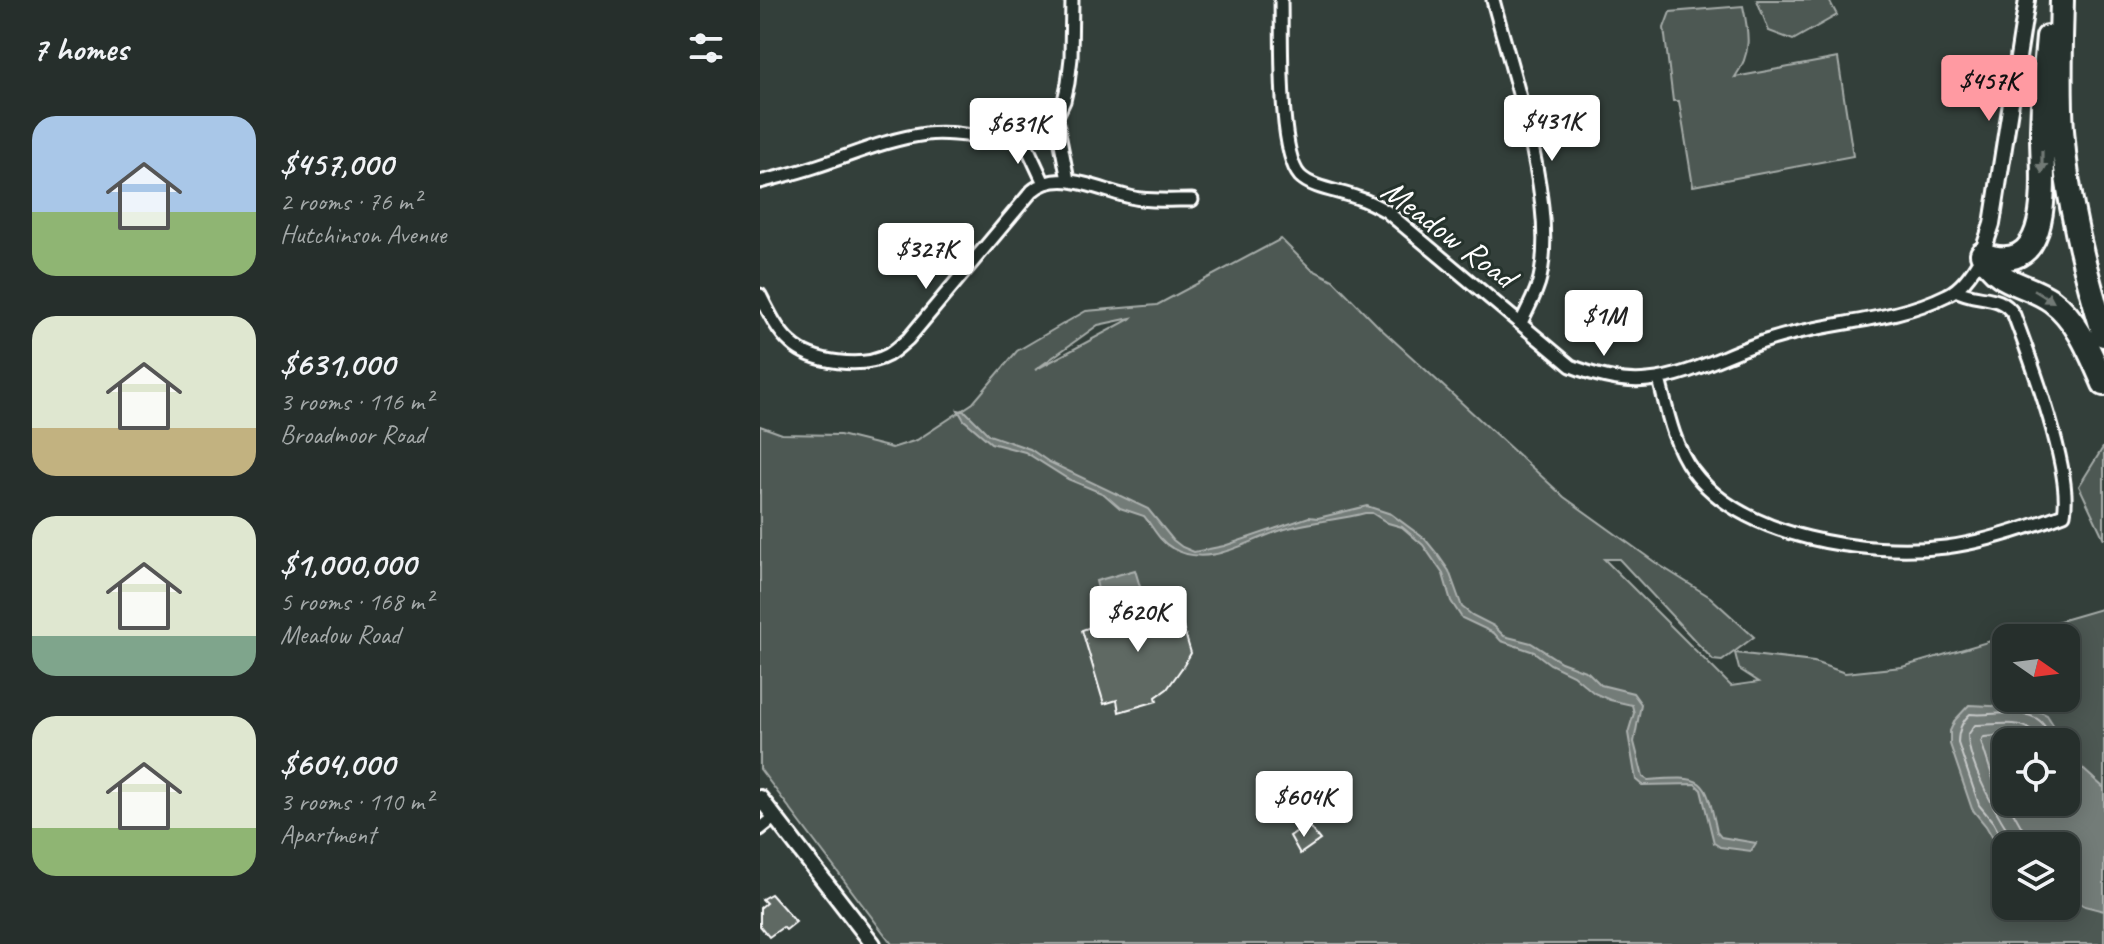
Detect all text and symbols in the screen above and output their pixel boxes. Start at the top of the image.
icon: filters [684,26,728,70]
text: 7 homes [32,27,128,70]
pin: $457K [1933,55,2045,123]
text: $457K [1959,64,2019,97]
pin: $431K [1496,95,1608,163]
pin: $631K [962,98,1074,166]
text: $431K [1522,104,1582,137]
text: $631K [988,107,1048,140]
text: $457,000 [280,142,393,185]
icon: home [96,148,192,244]
one-way arrow [2036,150,2048,175]
street label: Meadow Road [1373,169,1528,300]
text: 2 rooms · 76 m² [280,185,421,218]
text: Hutchinson Avenue [280,218,446,251]
pin: $327K [870,223,982,291]
text: $327K [896,232,956,265]
one-way arrow [2033,289,2055,303]
pin: $1M [1565,290,1643,358]
text: $1M [1583,299,1625,332]
text: $631,000 [280,342,395,385]
icon: home [96,348,192,444]
text: 3 rooms · 116 m² [280,385,432,418]
text: Broadmoor Road [280,418,425,451]
text: $1,000,000 [280,542,416,585]
icon: home [96,548,192,644]
text: 5 rooms · 168 m² [280,585,432,618]
pin: $620K [1082,586,1194,654]
text: $620K [1108,595,1168,628]
text: Meadow Road [280,618,400,651]
north arrow [1992,624,2080,712]
map controls [1992,624,2080,920]
button: locate [1992,728,2080,816]
text: $604,000 [280,742,395,785]
icon: home [96,748,192,844]
pin: $604K [1248,771,1360,839]
text: $604K [1274,780,1334,813]
text: 3 rooms · 110 m² [280,785,432,818]
text: Apartment [280,818,376,851]
button: layers [1992,832,2080,920]

